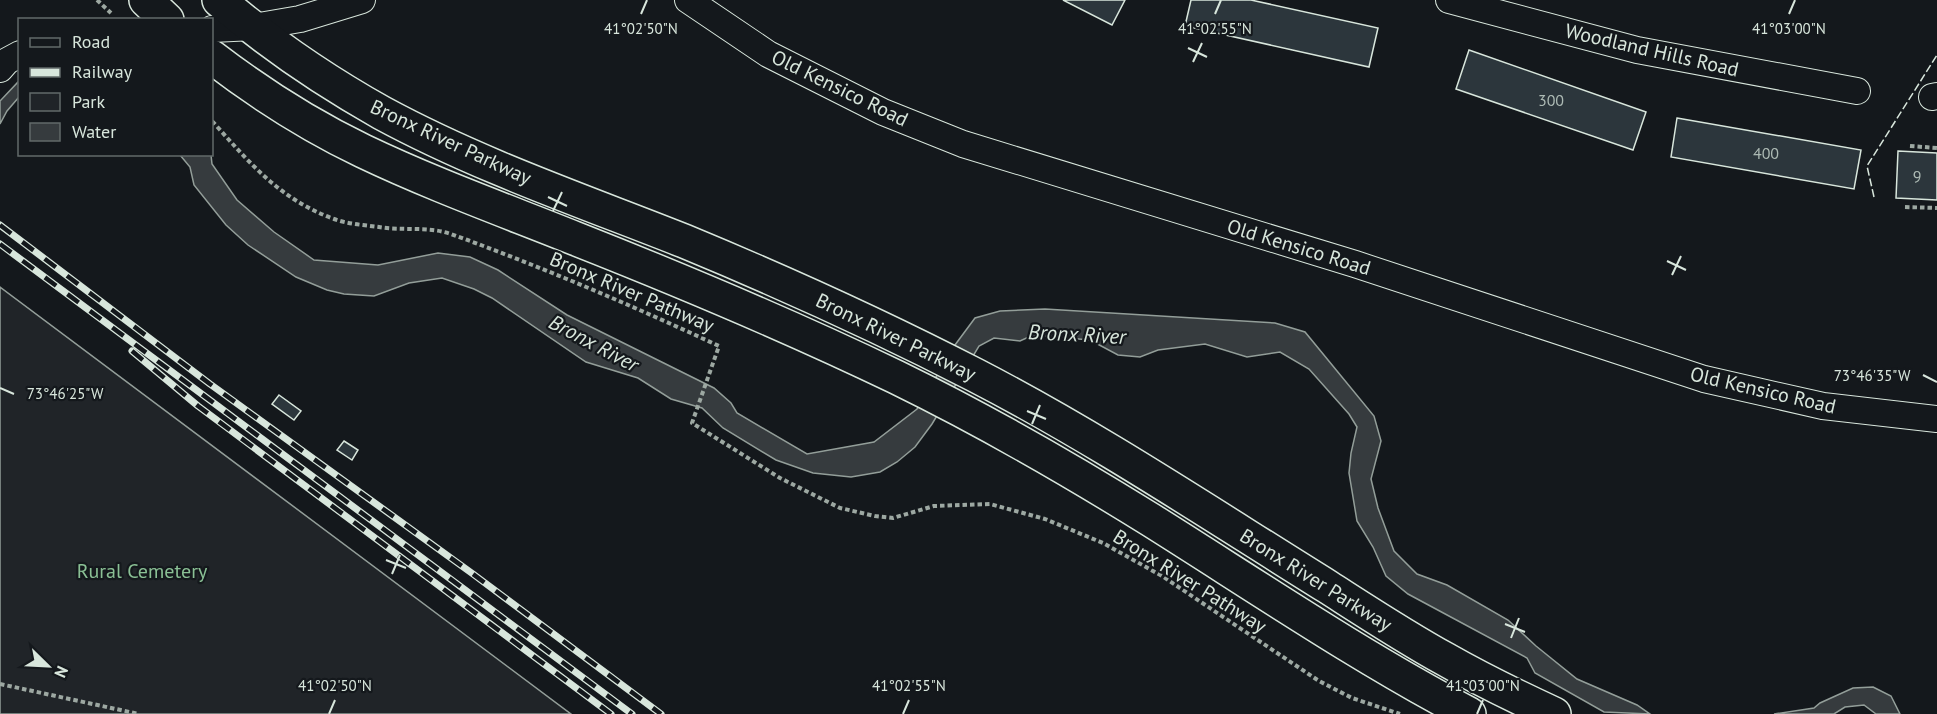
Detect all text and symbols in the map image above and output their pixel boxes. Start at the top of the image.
street label: Woodland Hills Road [1563,17,1741,83]
legend [18,18,213,156]
text: 41°02'50"N [604,19,678,38]
text: 41°02'55"N [1178,19,1252,38]
text: 41°03'00"N [1752,19,1826,38]
text: Road [72,30,110,53]
street label: Old Kensico Road [767,44,913,132]
text: Railway [72,60,133,83]
text: Park [72,90,105,113]
house number: 300 [1538,90,1564,110]
street label: Bronx River Parkway [366,93,536,191]
text: Water [72,120,116,143]
house number: 400 [1753,143,1779,163]
house number: 9 [1913,166,1921,186]
street label: Old Kensico Road [1224,213,1374,281]
street label: Bronx River Pathway [546,246,719,339]
street label: Bronx River Parkway [812,287,981,387]
water label: Bronx River [544,308,645,379]
water label: Bronx River [1027,318,1129,350]
street label: Old Kensico Road [1688,361,1838,419]
text: 73°46'35"W [1834,366,1911,385]
text: 73°46'25"W [27,384,104,403]
street label: Bronx River Pathway [1108,523,1272,639]
street label: Bronx River Parkway [1235,523,1398,638]
park label: Rural Cemetery [77,558,208,584]
north arrow [18,636,78,696]
text: N [50,663,73,681]
text: 41°02'50"N [298,676,372,695]
text: 41°02'55"N [872,676,946,695]
text: 41°03'00"N [1446,676,1520,695]

